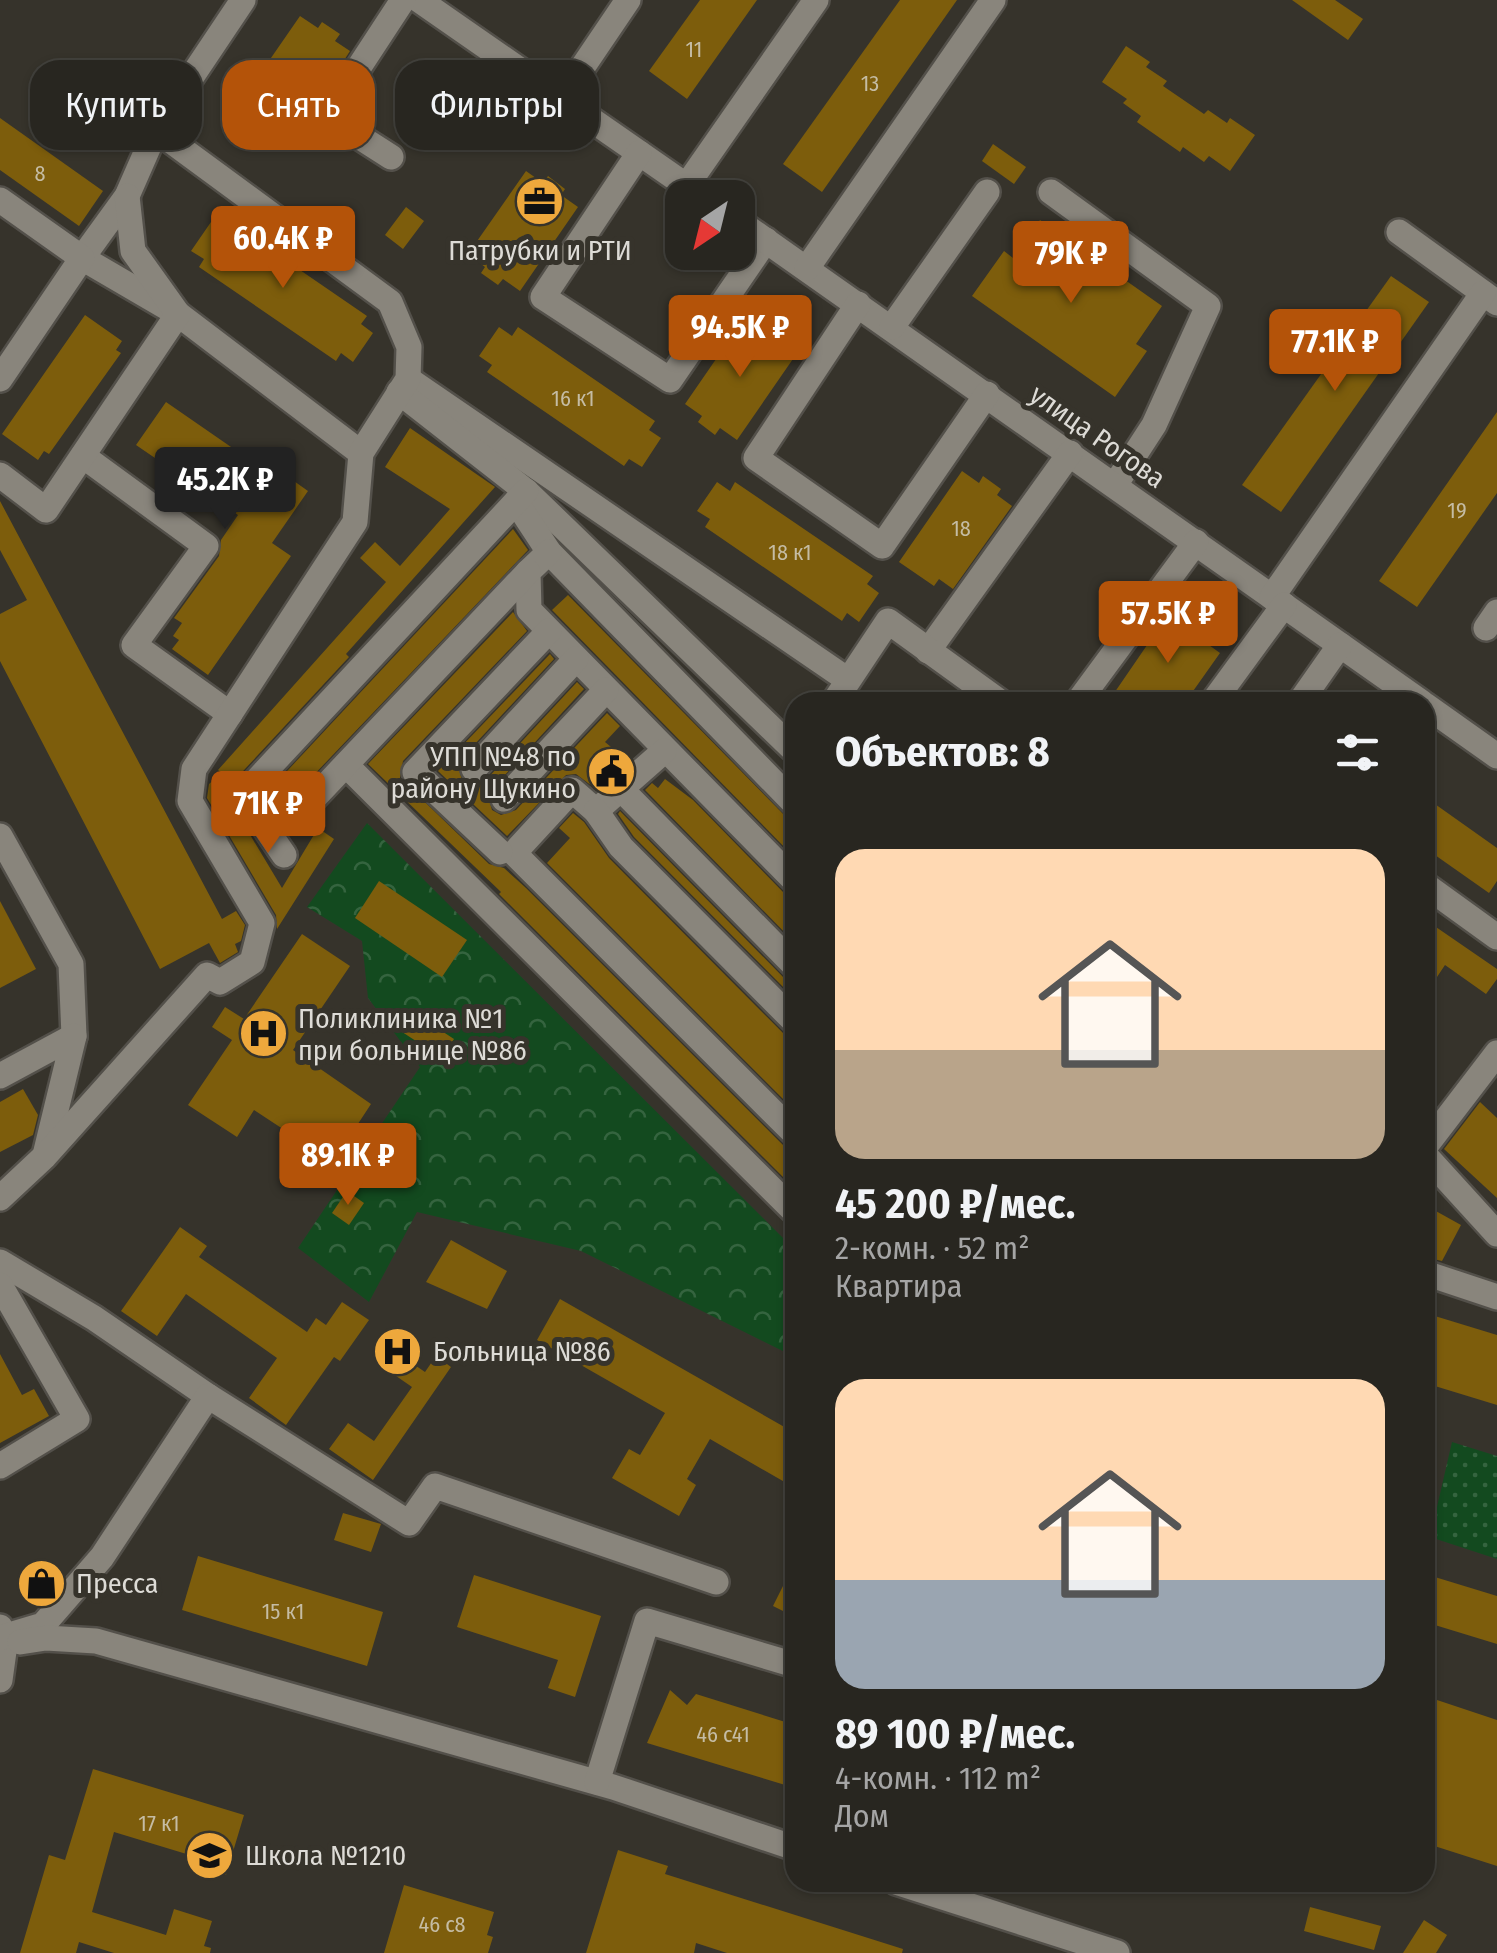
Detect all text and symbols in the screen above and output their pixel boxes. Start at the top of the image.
house number: 11 [686,36,702,63]
chip: Купить [30,60,202,150]
chip: Снять [222,60,375,150]
chip: Фильтры [395,60,599,150]
house number: 13 [861,70,879,97]
house number: 8 [34,160,46,187]
office icon: Патрубки и РТИ [514,176,566,228]
north arrow [665,180,755,270]
map controls [665,180,755,270]
pin: 60.4K ₽ [191,206,375,291]
text: 60.4K ₽ [233,219,333,257]
pin: 79K ₽ [1001,221,1141,306]
place label: Патрубки и РТИ [448,234,632,267]
text: 79K ₽ [1035,234,1107,272]
pin: 94.5K ₽ [648,295,832,380]
text: 94.5K ₽ [691,308,789,346]
pin: 77.1K ₽ [1243,309,1427,394]
text: 77.1K ₽ [1291,322,1379,360]
street label: улица Рогова [1024,378,1172,495]
house number: 16 к1 [551,385,595,412]
pin: 45.2K ₽ [133,447,317,532]
text: 45.2K ₽ [177,460,273,498]
house number: 19 [1447,497,1467,524]
house number: 18 [951,515,971,542]
house number: 18 к1 [768,539,812,566]
pin: 57.5K ₽ [1076,581,1260,666]
text: 57.5K ₽ [1121,594,1215,632]
icon: filters [1330,725,1385,780]
text: Объектов: 8 [835,727,1050,777]
place label: УПП №48 по району Щукино [391,740,576,805]
public building icon: УПП №48 по району Щукино [585,746,637,798]
pin: 71K ₽ [198,771,338,856]
text: 71K ₽ [233,784,303,822]
icon: home [1020,914,1200,1094]
place label: Поликлиника №1 при больнице №86 [298,1002,527,1067]
hospital icon: Поликлиника №1 при больнице №86 [237,1008,289,1060]
pin: 89.1K ₽ [256,1123,440,1208]
text: 89.1K ₽ [301,1136,395,1174]
text: 45 200 ₽/мес. [835,1179,1075,1229]
text: 2-комн. · 52 m² [835,1229,1030,1267]
text: Квартира [835,1267,962,1305]
hospital icon: Больница №86 [372,1325,424,1377]
place label: Больница №86 [433,1335,611,1368]
icon: home [1020,1444,1200,1624]
shop icon: Пресса [15,1557,67,1609]
place label: Пресса [76,1567,159,1600]
house number: 15 к1 [262,1598,304,1625]
text: 89 100 ₽/мес. [835,1709,1075,1759]
house number: 46 с41 [696,1721,750,1748]
text: 4-комн. · 112 m² [835,1759,1041,1797]
text: Дом [835,1797,889,1835]
house number: 17 к1 [138,1810,180,1837]
school or university icon: Школа №1210 [184,1829,236,1881]
place label: Школа №1210 [245,1839,406,1872]
house number: 46 с8 [419,1911,465,1938]

